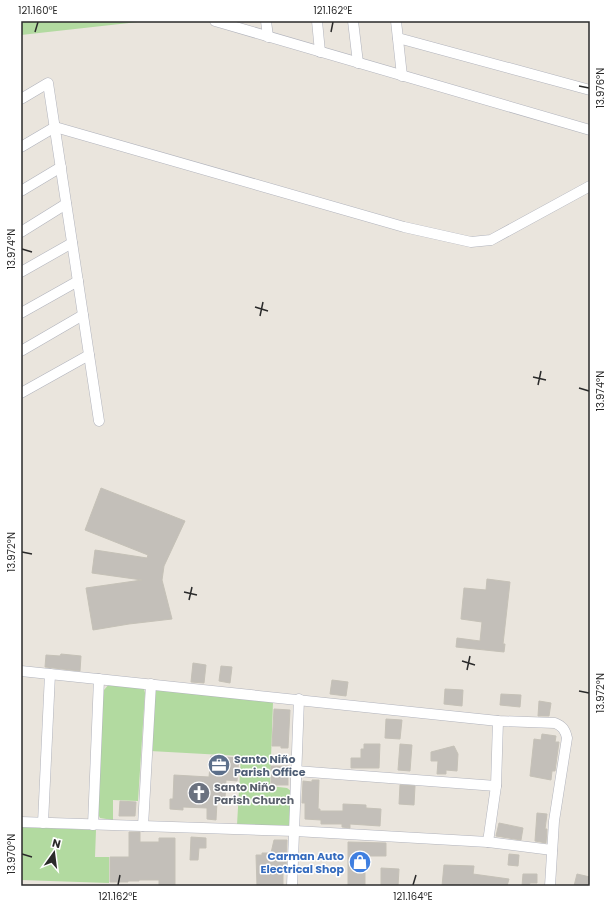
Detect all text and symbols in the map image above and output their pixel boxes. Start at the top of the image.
text: 121.160°E [18,3,58,18]
text: 121.162°E [314,3,352,18]
text: 13.976°N [593,68,608,108]
text: 13.974°N [4,229,19,269]
text: 13.974°N [593,371,608,411]
text: 13.972°N [4,532,19,572]
text: 13.972°N [593,673,608,713]
place label: Santo Niño Parish Office [234,751,306,780]
office icon: Santo Niño Parish Office [206,752,232,778]
place label: Santo Niño Parish Church [214,779,294,808]
church icon: Santo Niño Parish Church [186,780,212,806]
north arrow [34,833,74,873]
text: 13.970°N [4,834,19,874]
text: N [50,835,62,852]
place label: Carman Auto Electrical Shop [261,848,345,877]
shop icon: Carman Auto Electrical Shop [347,849,373,875]
text: 121.162°E [99,889,137,904]
text: 121.164°E [393,889,433,904]

